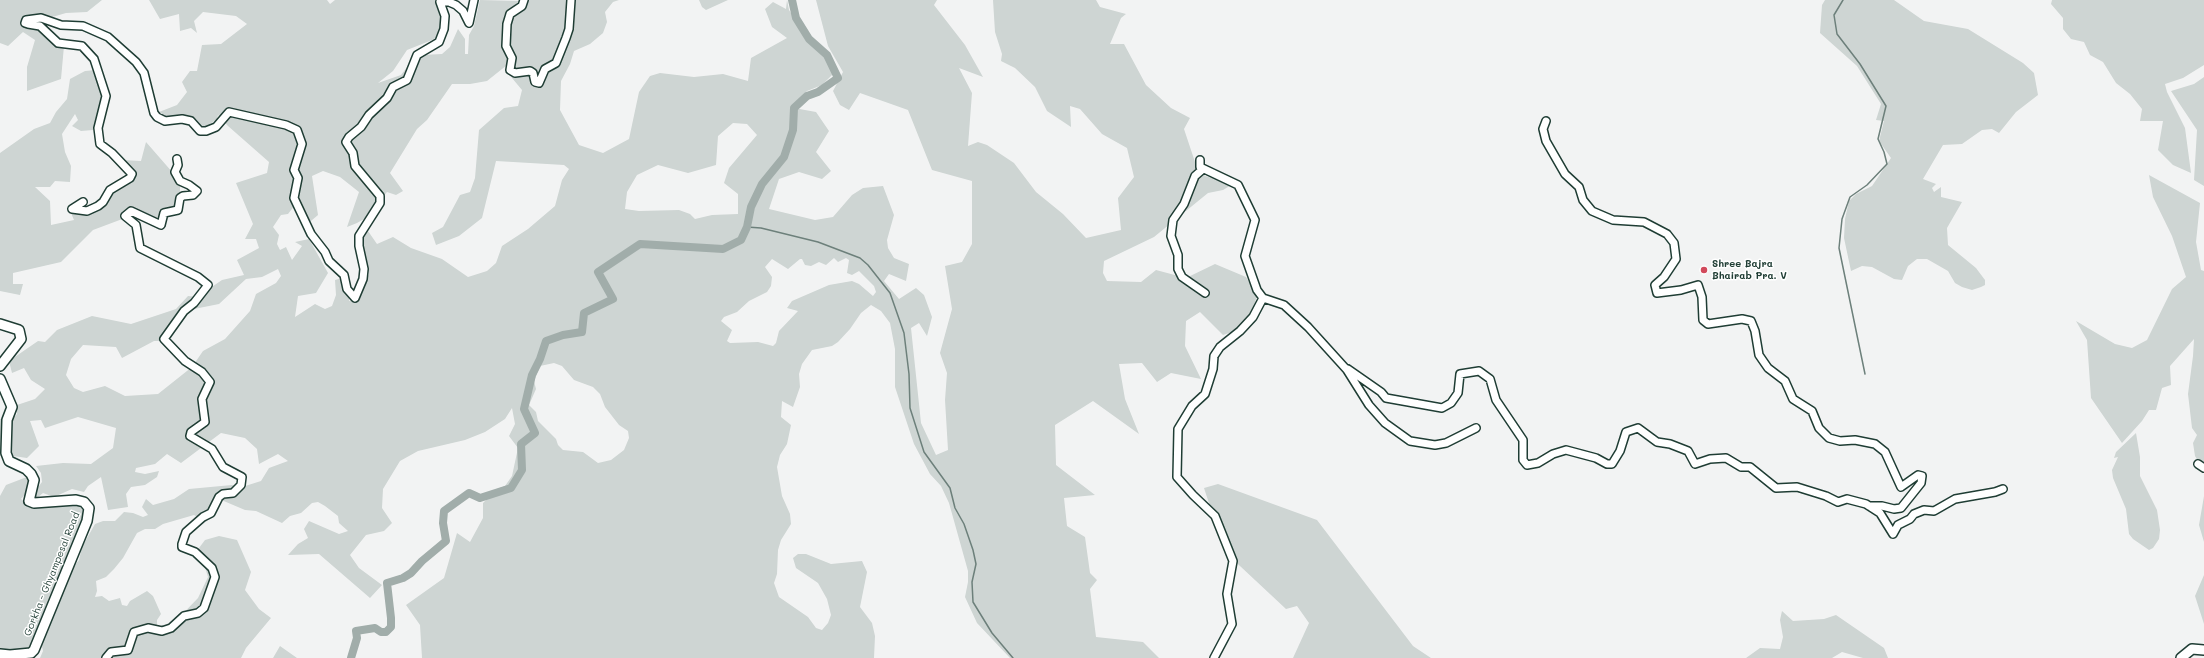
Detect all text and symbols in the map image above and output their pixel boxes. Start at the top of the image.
place label: Shree Bajra Bhairab Pra. V [1712,258,1787,282]
marker: Shree Bajra Bhairab Pra. V [1699,265,1709,275]
street label: Gorkha - Ghyampesal Road [22,510,82,638]

